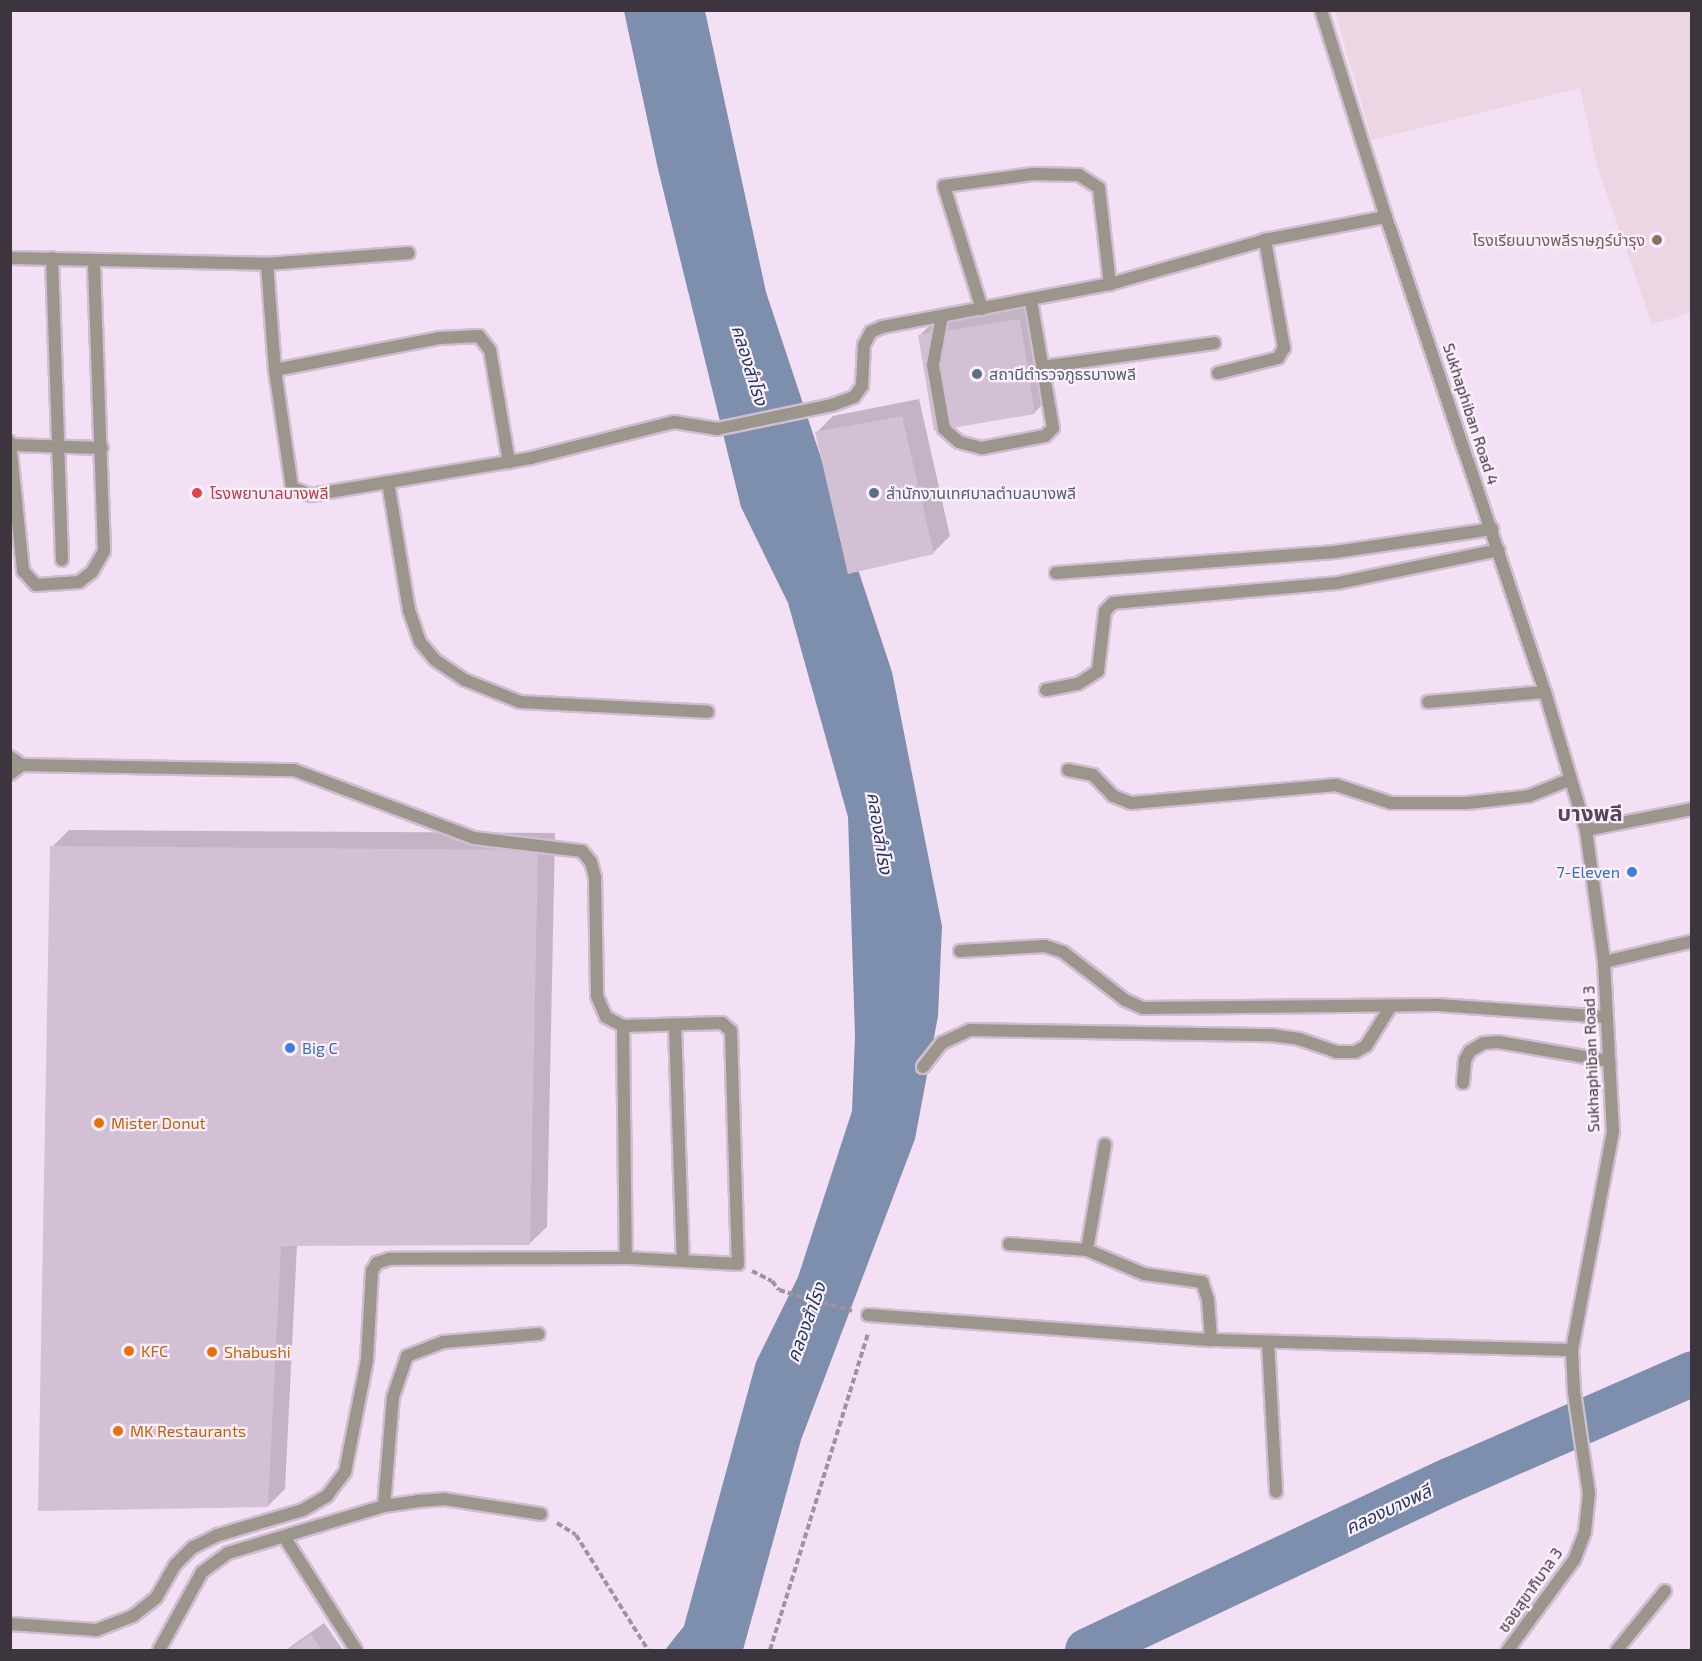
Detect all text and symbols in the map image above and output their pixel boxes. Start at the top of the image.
place label: โรงเรียนบางพลีราษฎร์บำรุง [1473,230,1645,250]
marker: โรงเรียนบางพลีราษฎร์บำรุง [1650,233,1664,247]
water label: คลองสำโรง [728,322,772,408]
street label: Sukhaphiban Road 4 [1439,341,1503,487]
place label: สถานีตำรวจภูธรบางพลี [989,364,1136,384]
marker: สถานีตำรวจภูธรบางพลี [970,367,984,381]
place label: โรงพยาบาลบางพลี [210,483,329,503]
place label: สำนักงานเทศบาลตำบลบางพลี [886,483,1076,503]
marker: โรงพยาบาลบางพลี [188,484,206,502]
marker: สำนักงานเทศบาลตำบลบางพลี [867,486,881,500]
water label: คลองสำโรง [863,790,897,876]
district label: บางพลี [1557,800,1623,826]
place label: 7-Eleven [1556,862,1620,882]
marker: 7-Eleven [1625,865,1639,879]
street label: Sukhaphiban Road 3 [1579,985,1603,1133]
place label: Big C [302,1038,338,1058]
marker: Big C [283,1041,297,1055]
place label: Mister Donut [111,1113,206,1133]
marker: Mister Donut [92,1116,106,1130]
water label: คลองสำโรง [782,1279,830,1365]
place label: KFC [141,1341,168,1361]
place label: Shabushi [224,1342,291,1362]
marker: KFC [122,1344,136,1358]
marker: Shabushi [205,1345,219,1359]
place label: MK Restaurants [130,1421,246,1441]
marker: MK Restaurants [111,1424,125,1438]
water label: คลองบางพลี [1342,1480,1434,1538]
street label: ซอยสุขาภิบาล 3 [1494,1544,1566,1636]

